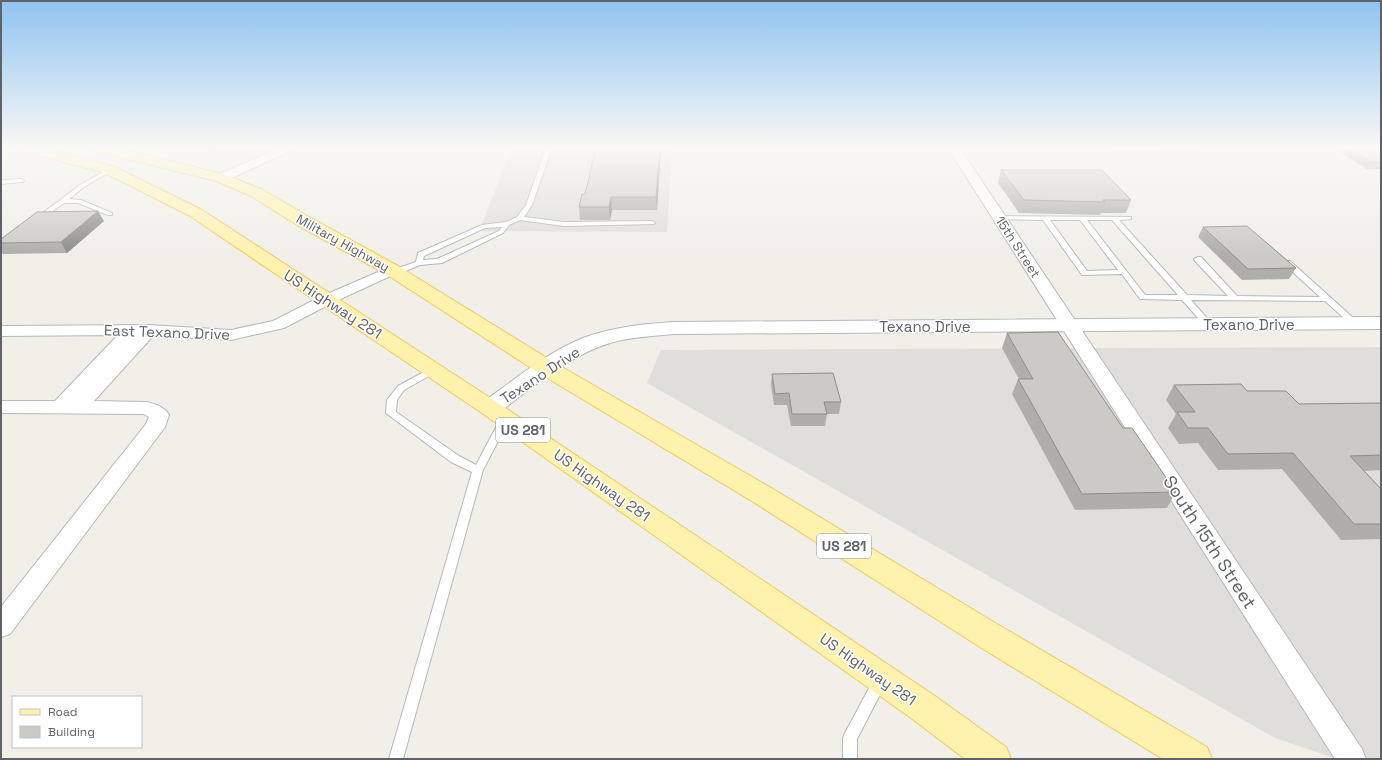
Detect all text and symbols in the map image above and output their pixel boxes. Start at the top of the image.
street label: Military Highway [293,210,393,276]
street label: 15th Street [992,213,1044,281]
street label: US Highway 281 [280,265,386,343]
street label: Texano Drive [1203,315,1295,334]
street label: Texano Drive [879,317,971,336]
street label: East Texano Drive [103,320,231,344]
street label: Texano Drive [497,342,584,408]
road number: US 281 [496,418,550,442]
street label: US Highway 281 [550,445,654,525]
street label: South 15th Street [1158,471,1262,613]
road number: US 281 [817,534,871,558]
street label: US Highway 281 [816,629,920,709]
legend [12,696,142,748]
text: Road [48,704,77,720]
text: Building [48,724,95,740]

